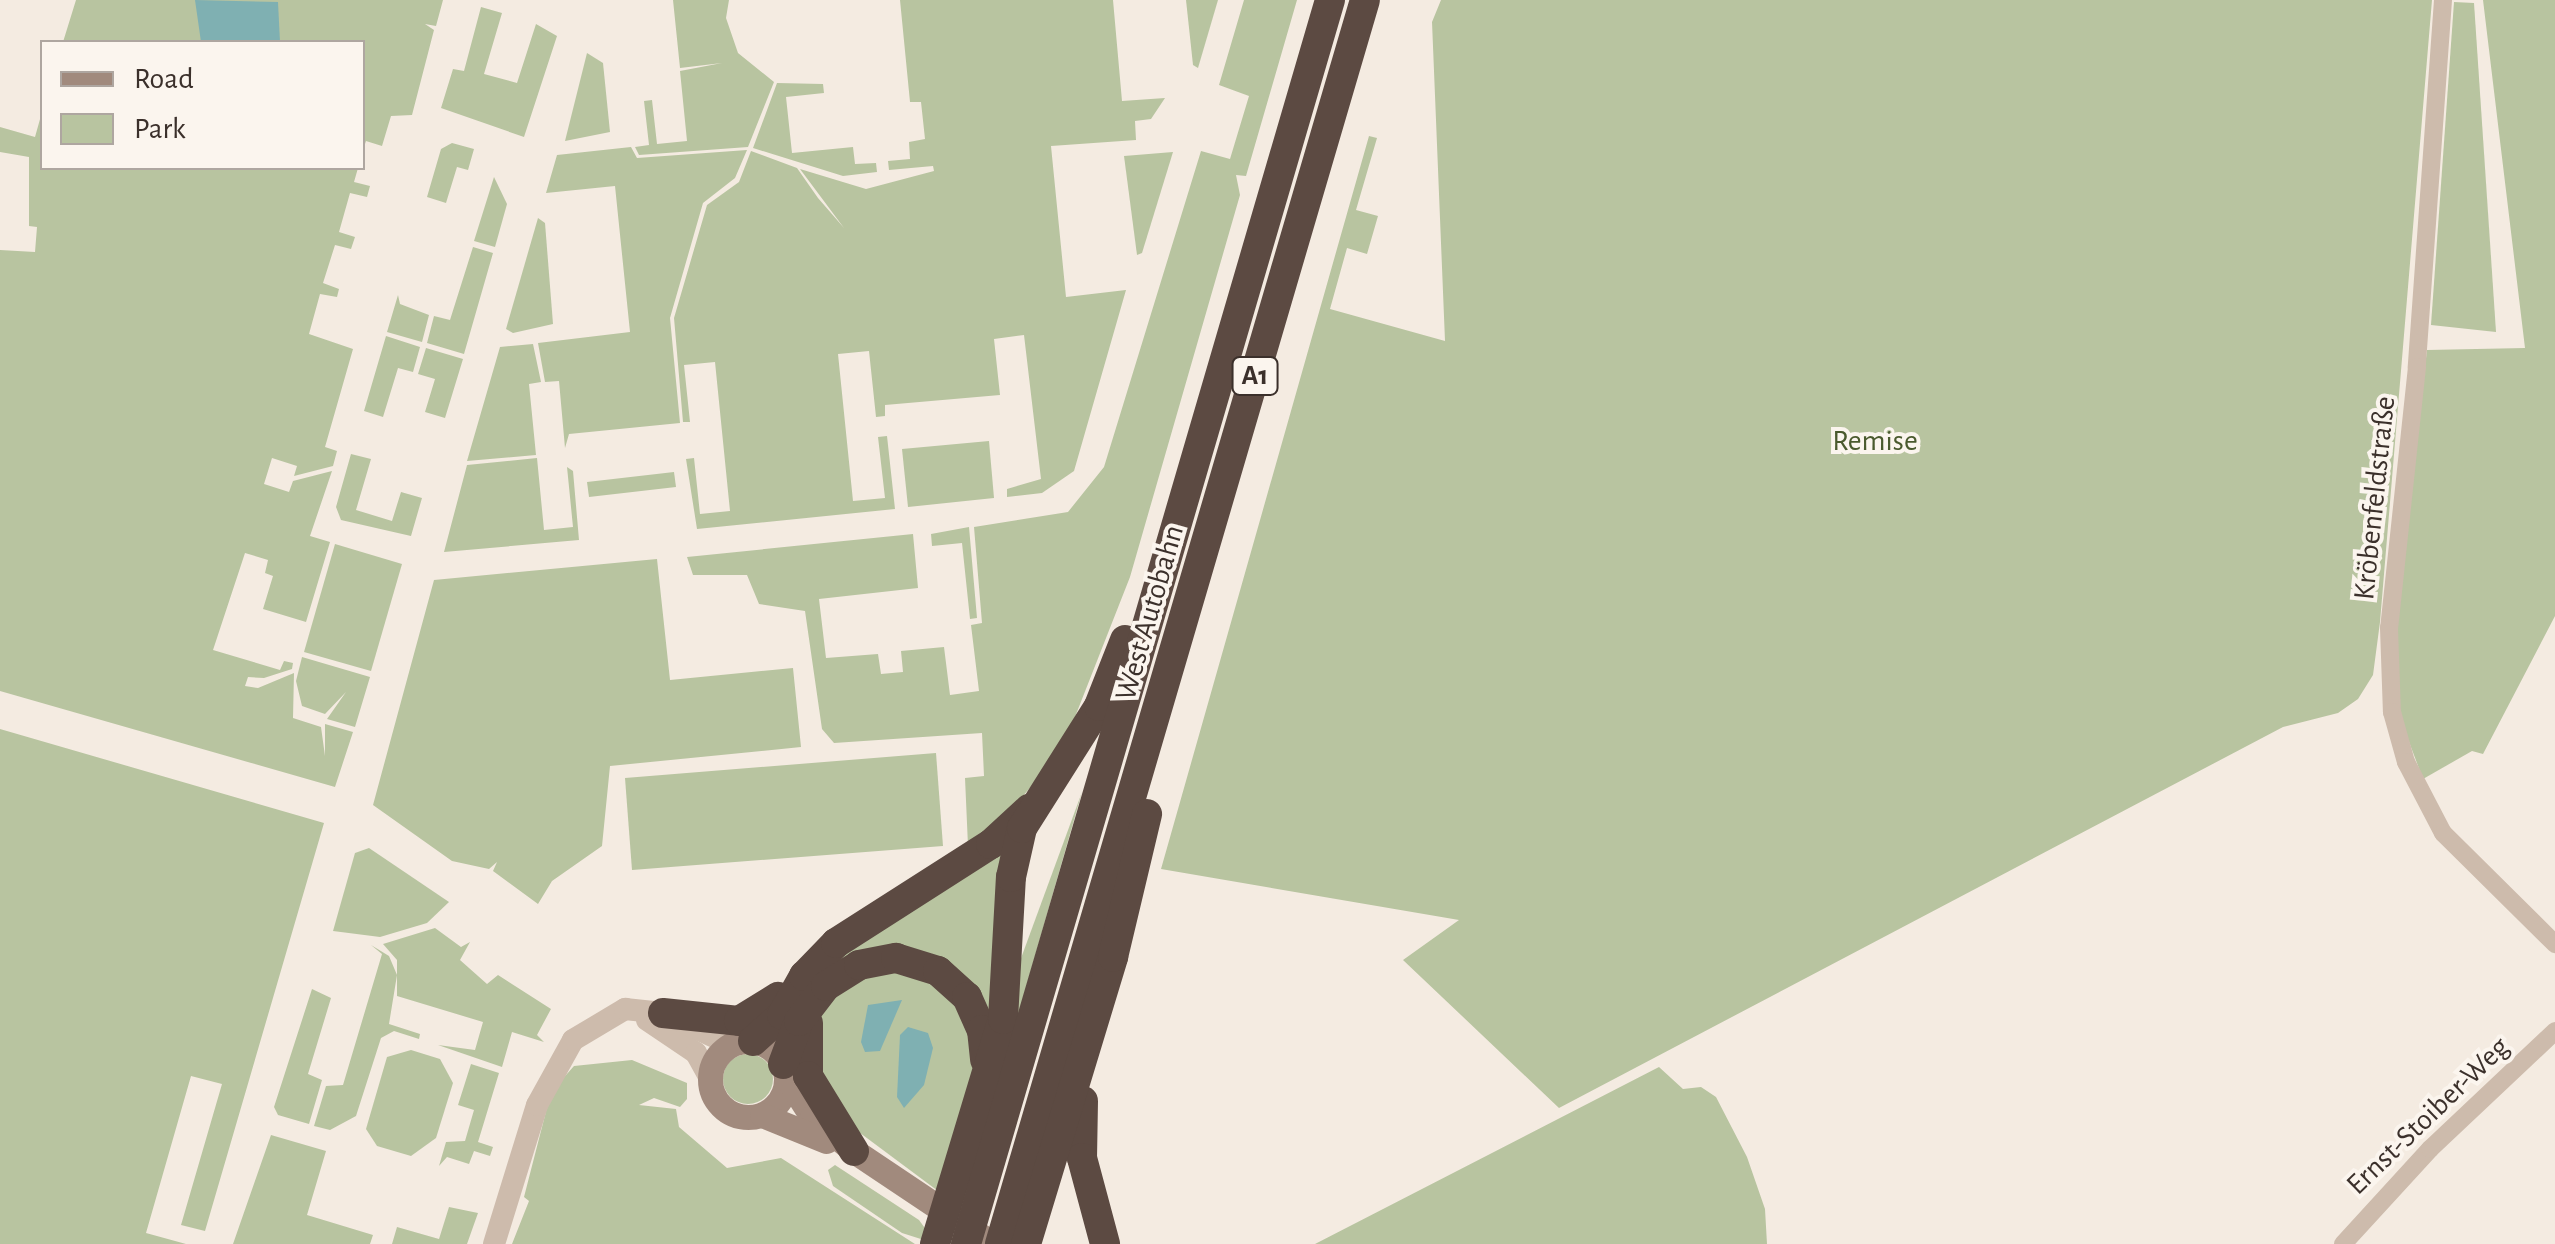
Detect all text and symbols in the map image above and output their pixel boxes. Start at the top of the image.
legend [40,40,365,170]
text: Road [134,64,194,94]
text: Park [134,114,186,144]
road number: A1 [1230,353,1280,399]
street label: Kröbenfeldstraße [2346,394,2404,602]
park label: Remise [1832,423,1918,459]
street label: West Autobahn [1108,521,1192,705]
street label: Ernst-Stoiber-Weg [2339,1029,2517,1203]

